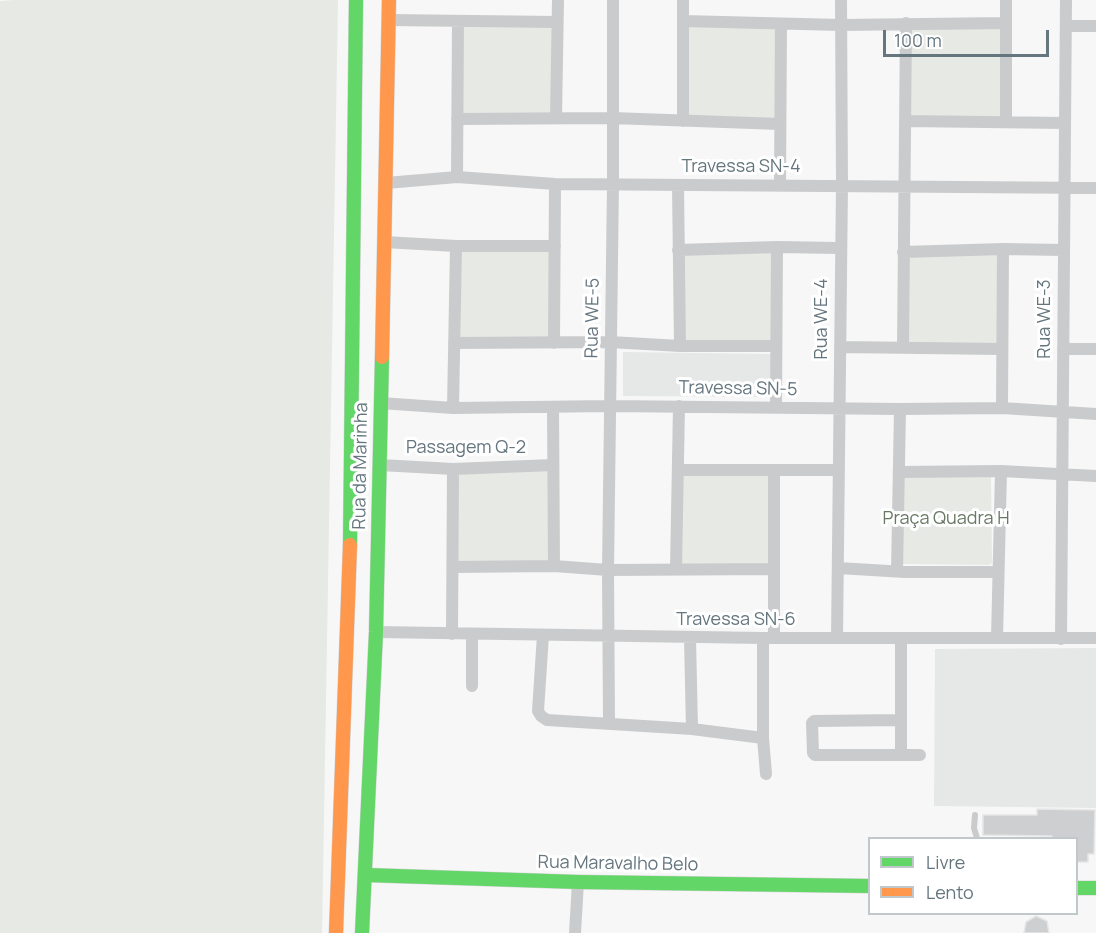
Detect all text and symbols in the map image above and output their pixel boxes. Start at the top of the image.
scale bar [886,18,1052,56]
text: 100 m [894,28,942,52]
street label: Travessa SN-4 [681,156,801,178]
street label: Rua WE-5 [581,277,605,359]
street label: Rua WE-4 [811,278,833,360]
street label: Rua WE-3 [1034,279,1056,359]
street label: Travessa SN-5 [678,377,798,401]
street label: Rua da Marinha [349,402,373,530]
street label: Passagem Q-2 [406,437,526,459]
park label: Praça Quadra H [883,508,1009,530]
street label: Travessa SN-6 [676,609,796,631]
legend [868,837,1078,915]
text: Livre [926,850,965,874]
street label: Rua Maravalho Belo [537,852,699,876]
text: Lento [926,880,974,904]

